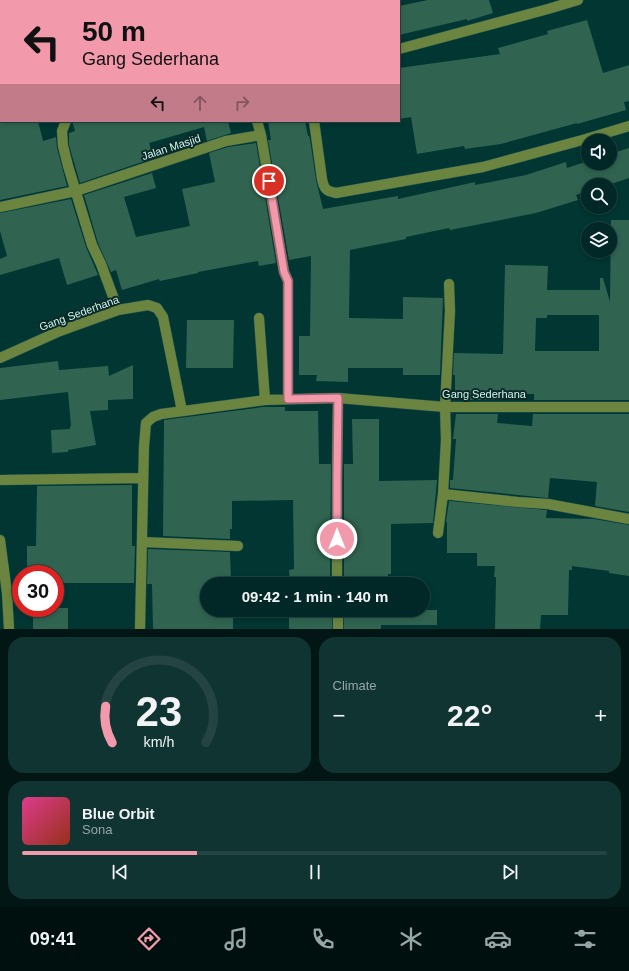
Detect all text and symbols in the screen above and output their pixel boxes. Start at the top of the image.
icon: left [16,16,68,68]
text: 50 m [82,16,146,47]
text: Gang Sederhana [82,49,219,69]
icon: left [147,92,169,114]
icon: ahead [189,92,211,114]
icon: right [231,92,253,114]
street label: Jalan Masjid [140,132,202,162]
map controls [581,134,617,258]
button: sound [581,134,617,170]
pin [252,164,286,198]
icon: arrive [258,170,280,192]
button: search [581,178,617,214]
button: layers [581,222,617,258]
street label: Gang Sederhana [38,293,121,333]
street label: Gang Sederhana [442,388,527,400]
position arrow [316,518,358,560]
speed limit sign: 30 [12,565,64,617]
text: 09:42 · 1 min · 140 m [242,588,388,605]
text: Climate [333,678,377,693]
text: 23 [136,688,182,735]
text: 22° [447,699,492,732]
text: − [333,703,345,728]
text: + [594,703,607,728]
text: km/h [144,734,175,750]
text: Blue Orbit [82,805,155,822]
text: Sona [82,822,112,837]
icon: previous [109,861,131,883]
icon: pause [304,861,326,883]
icon: next [499,861,521,883]
icon: directions [135,925,163,953]
icon: music [222,925,250,953]
icon: phone [309,925,337,953]
icon: climate [397,925,425,953]
icon: car [484,925,512,953]
icon: filters [571,925,599,953]
text: 09:41 [30,929,76,949]

